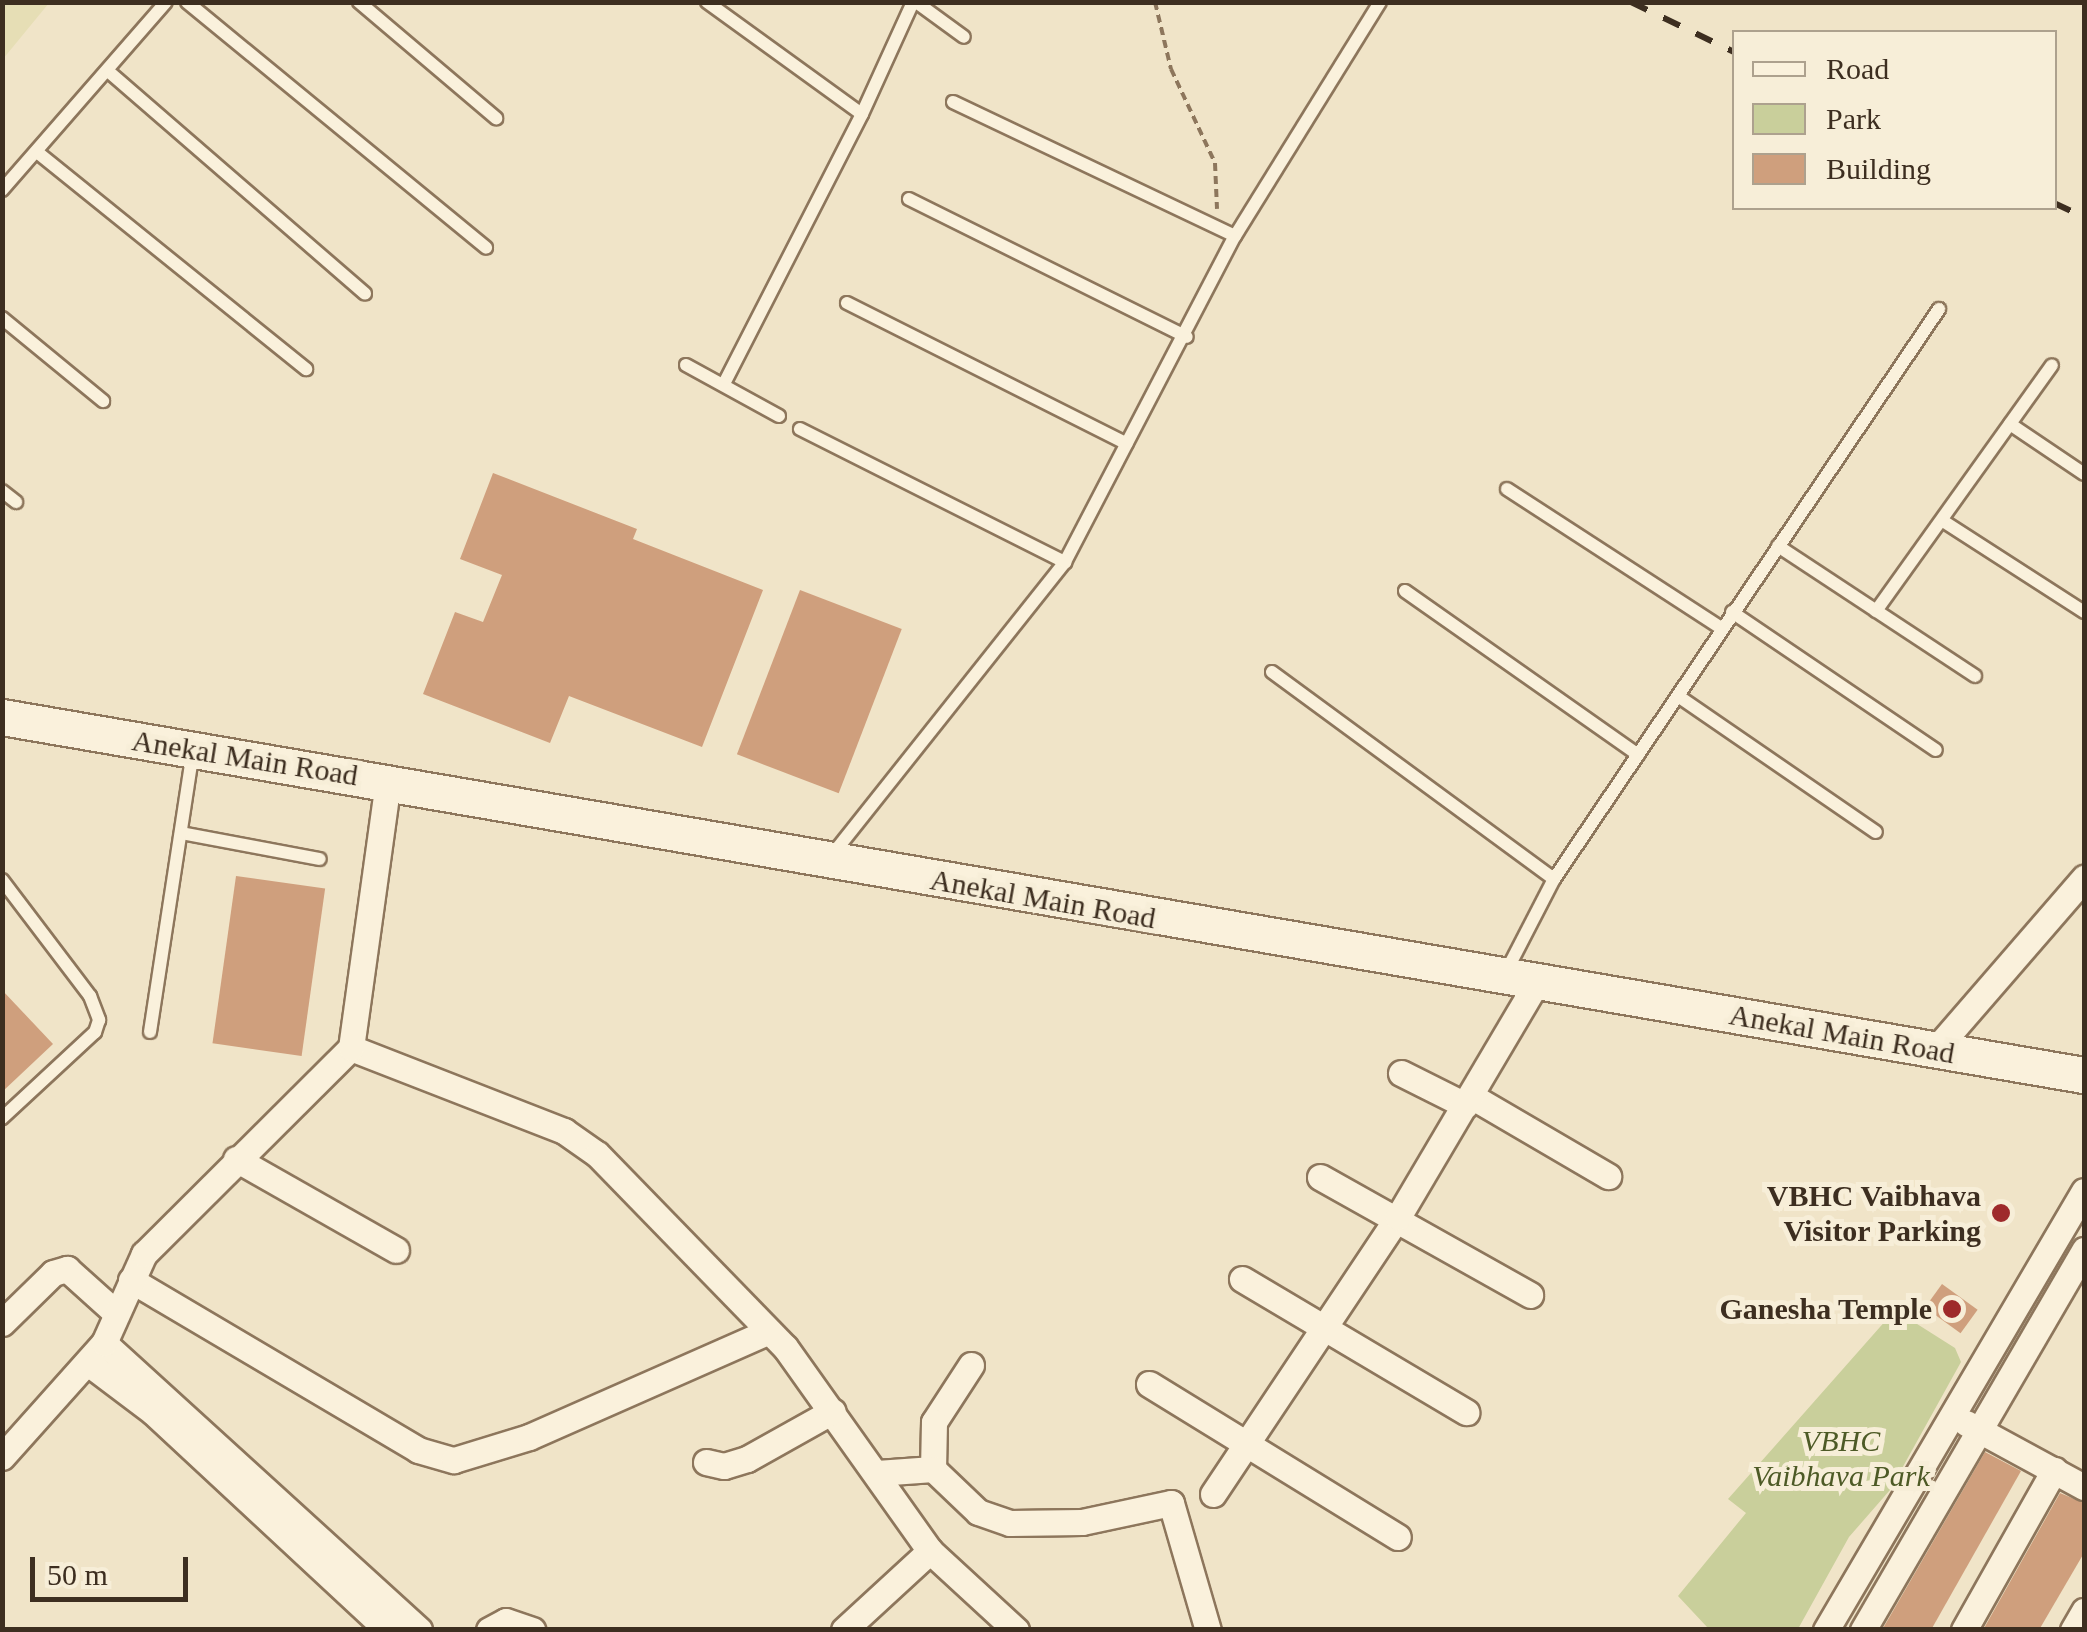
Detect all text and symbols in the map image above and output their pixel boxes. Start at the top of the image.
legend [1732,30,2057,210]
text: Road [1826,52,1889,85]
text: Park [1826,102,1881,135]
text: Building [1826,152,1931,185]
street label: Anekal Main Road [129,722,361,794]
street label: Anekal Main Road [927,861,1159,937]
street label: Anekal Main Road [1726,996,1958,1072]
place label: VBHC Vaibhava Visitor Parking [1766,1178,1981,1248]
marker: VBHC Vaibhava Visitor Parking [1990,1202,2012,1224]
place label: Ganesha Temple [1719,1291,1932,1327]
marker: Ganesha Temple [1941,1298,1963,1320]
park label: VBHC Vaibhava Park [1752,1423,1930,1494]
scale bar [35,1537,192,1599]
text: 50 m [47,1558,108,1591]

